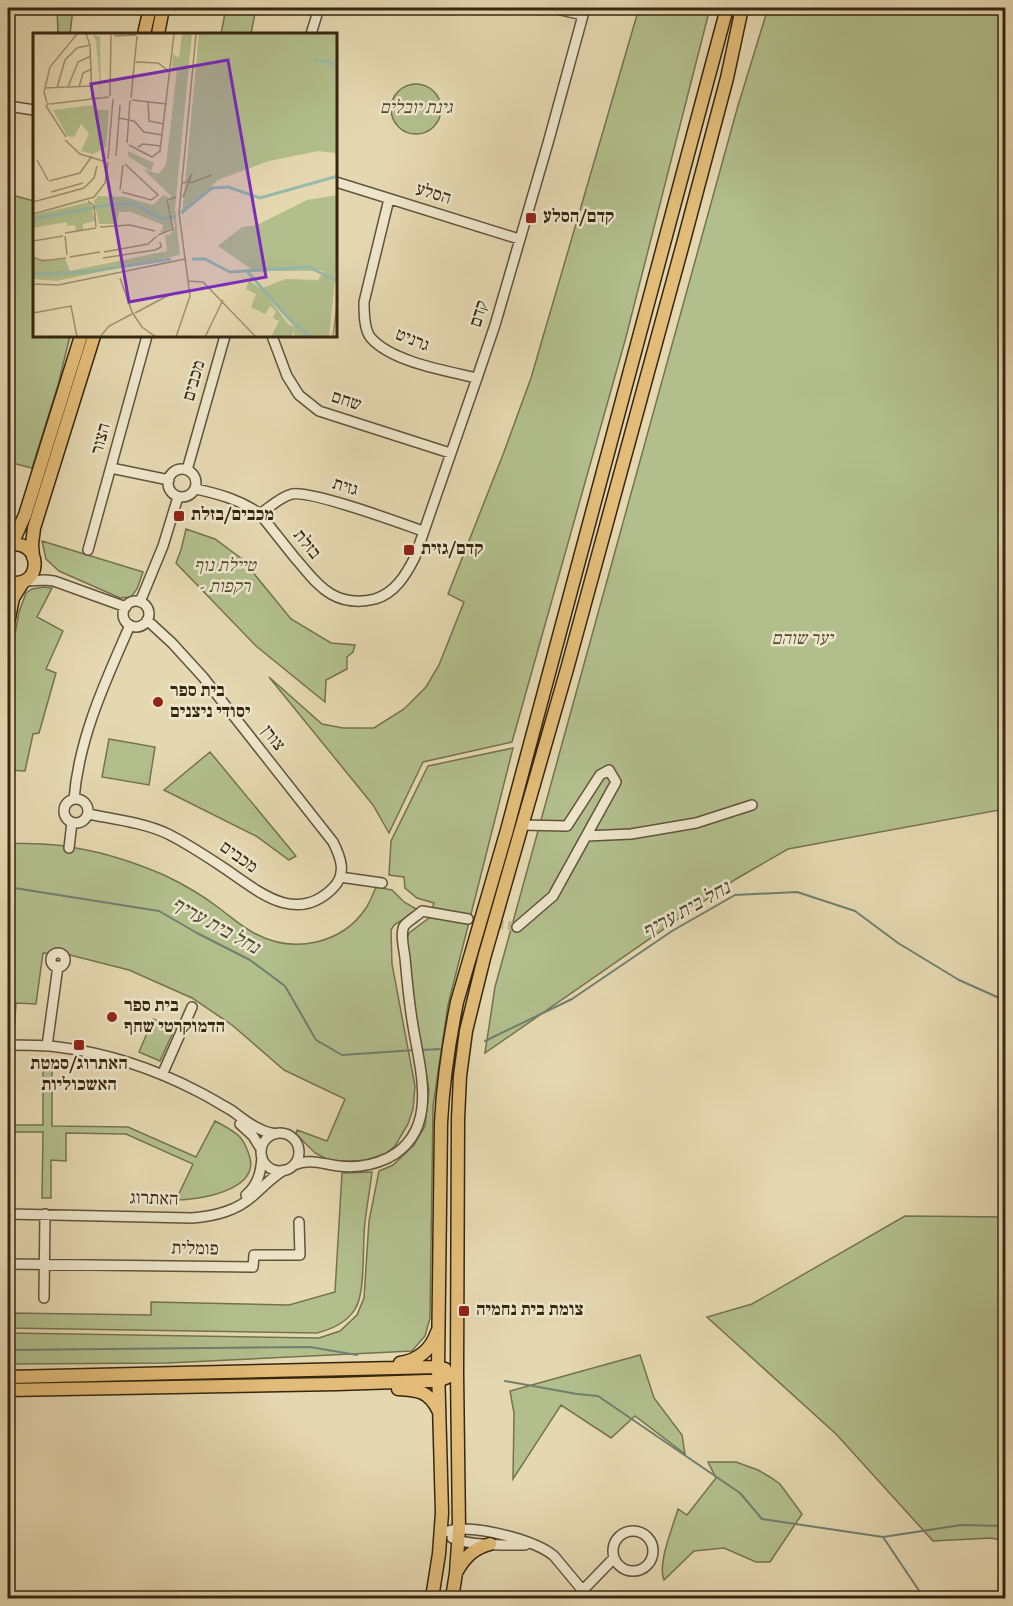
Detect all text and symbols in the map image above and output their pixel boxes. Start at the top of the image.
inset map [33,33,338,338]
park label: גינת יובלים [380,96,453,122]
street label: הסלע [412,177,454,213]
place label: קדם/הסלע [543,205,614,231]
marker: קדם/הסלע [524,211,538,225]
street label: קדם [464,297,496,331]
street label: גרניט [391,322,433,360]
street label: מכבים [177,357,213,405]
street label: שחם [327,385,365,419]
street label: הצור [85,420,119,458]
street label: גזית [329,472,361,504]
place label: מכבים/בזלת [191,503,274,529]
marker: מכבים/בזלת [172,509,186,523]
street label: בזלת [286,524,326,566]
place label: קדם/גזית [421,537,483,563]
marker: קדם/גזית [402,543,416,557]
park label: טיילת נוף - רקפות [194,554,257,601]
park label: יער שוהם [771,627,835,653]
place label: בית ספר יסודי ניצנים [170,679,251,726]
marker: בית ספר יסודי ניצנים [151,695,165,709]
street label: צורן [254,721,290,757]
street label: מכבים [214,835,262,881]
water label: נחל בית עריף [638,874,737,947]
water label: נחל בית עריף [166,891,265,964]
place label: בית ספר הדמוקרטי שחף [124,994,225,1041]
marker: בית ספר הדמוקרטי שחף [105,1010,119,1024]
marker: האתרוג/סמטת האשכוליות [72,1038,86,1052]
place label: האתרוג/סמטת האשכוליות [30,1052,128,1099]
street label: האתרוג [129,1186,179,1214]
street label: פומלית [171,1237,219,1263]
place label: צומת בית נחמיה [476,1298,584,1324]
marker: צומת בית נחמיה [457,1304,471,1318]

